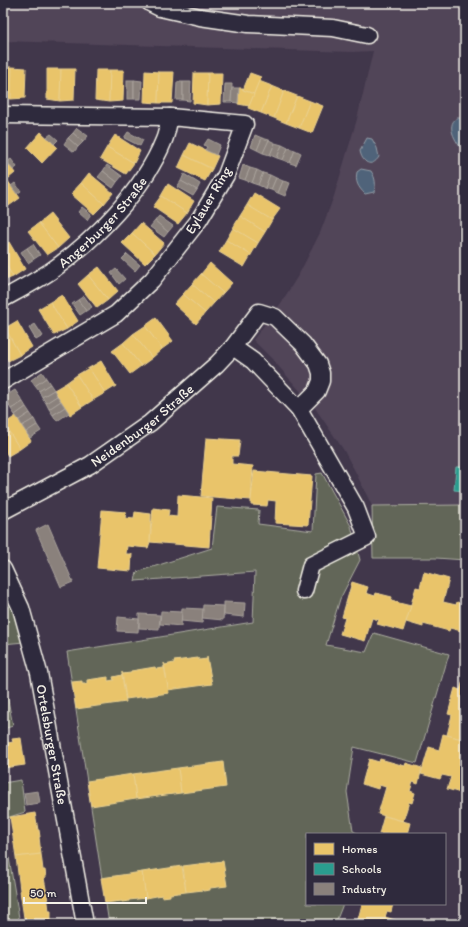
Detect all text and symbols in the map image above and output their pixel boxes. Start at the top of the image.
street label: Eylauer Ring [182,163,236,237]
street label: Angerburger Straße [55,173,151,272]
street label: Neidenburger Straße [88,380,198,471]
street label: Ortelsburger Straße [32,683,71,806]
legend [306,833,446,905]
text: Homes [342,842,378,856]
text: Schools [342,862,381,876]
scale bar [24,879,146,905]
text: Industry [342,882,387,896]
text: 50 m [30,886,56,900]

